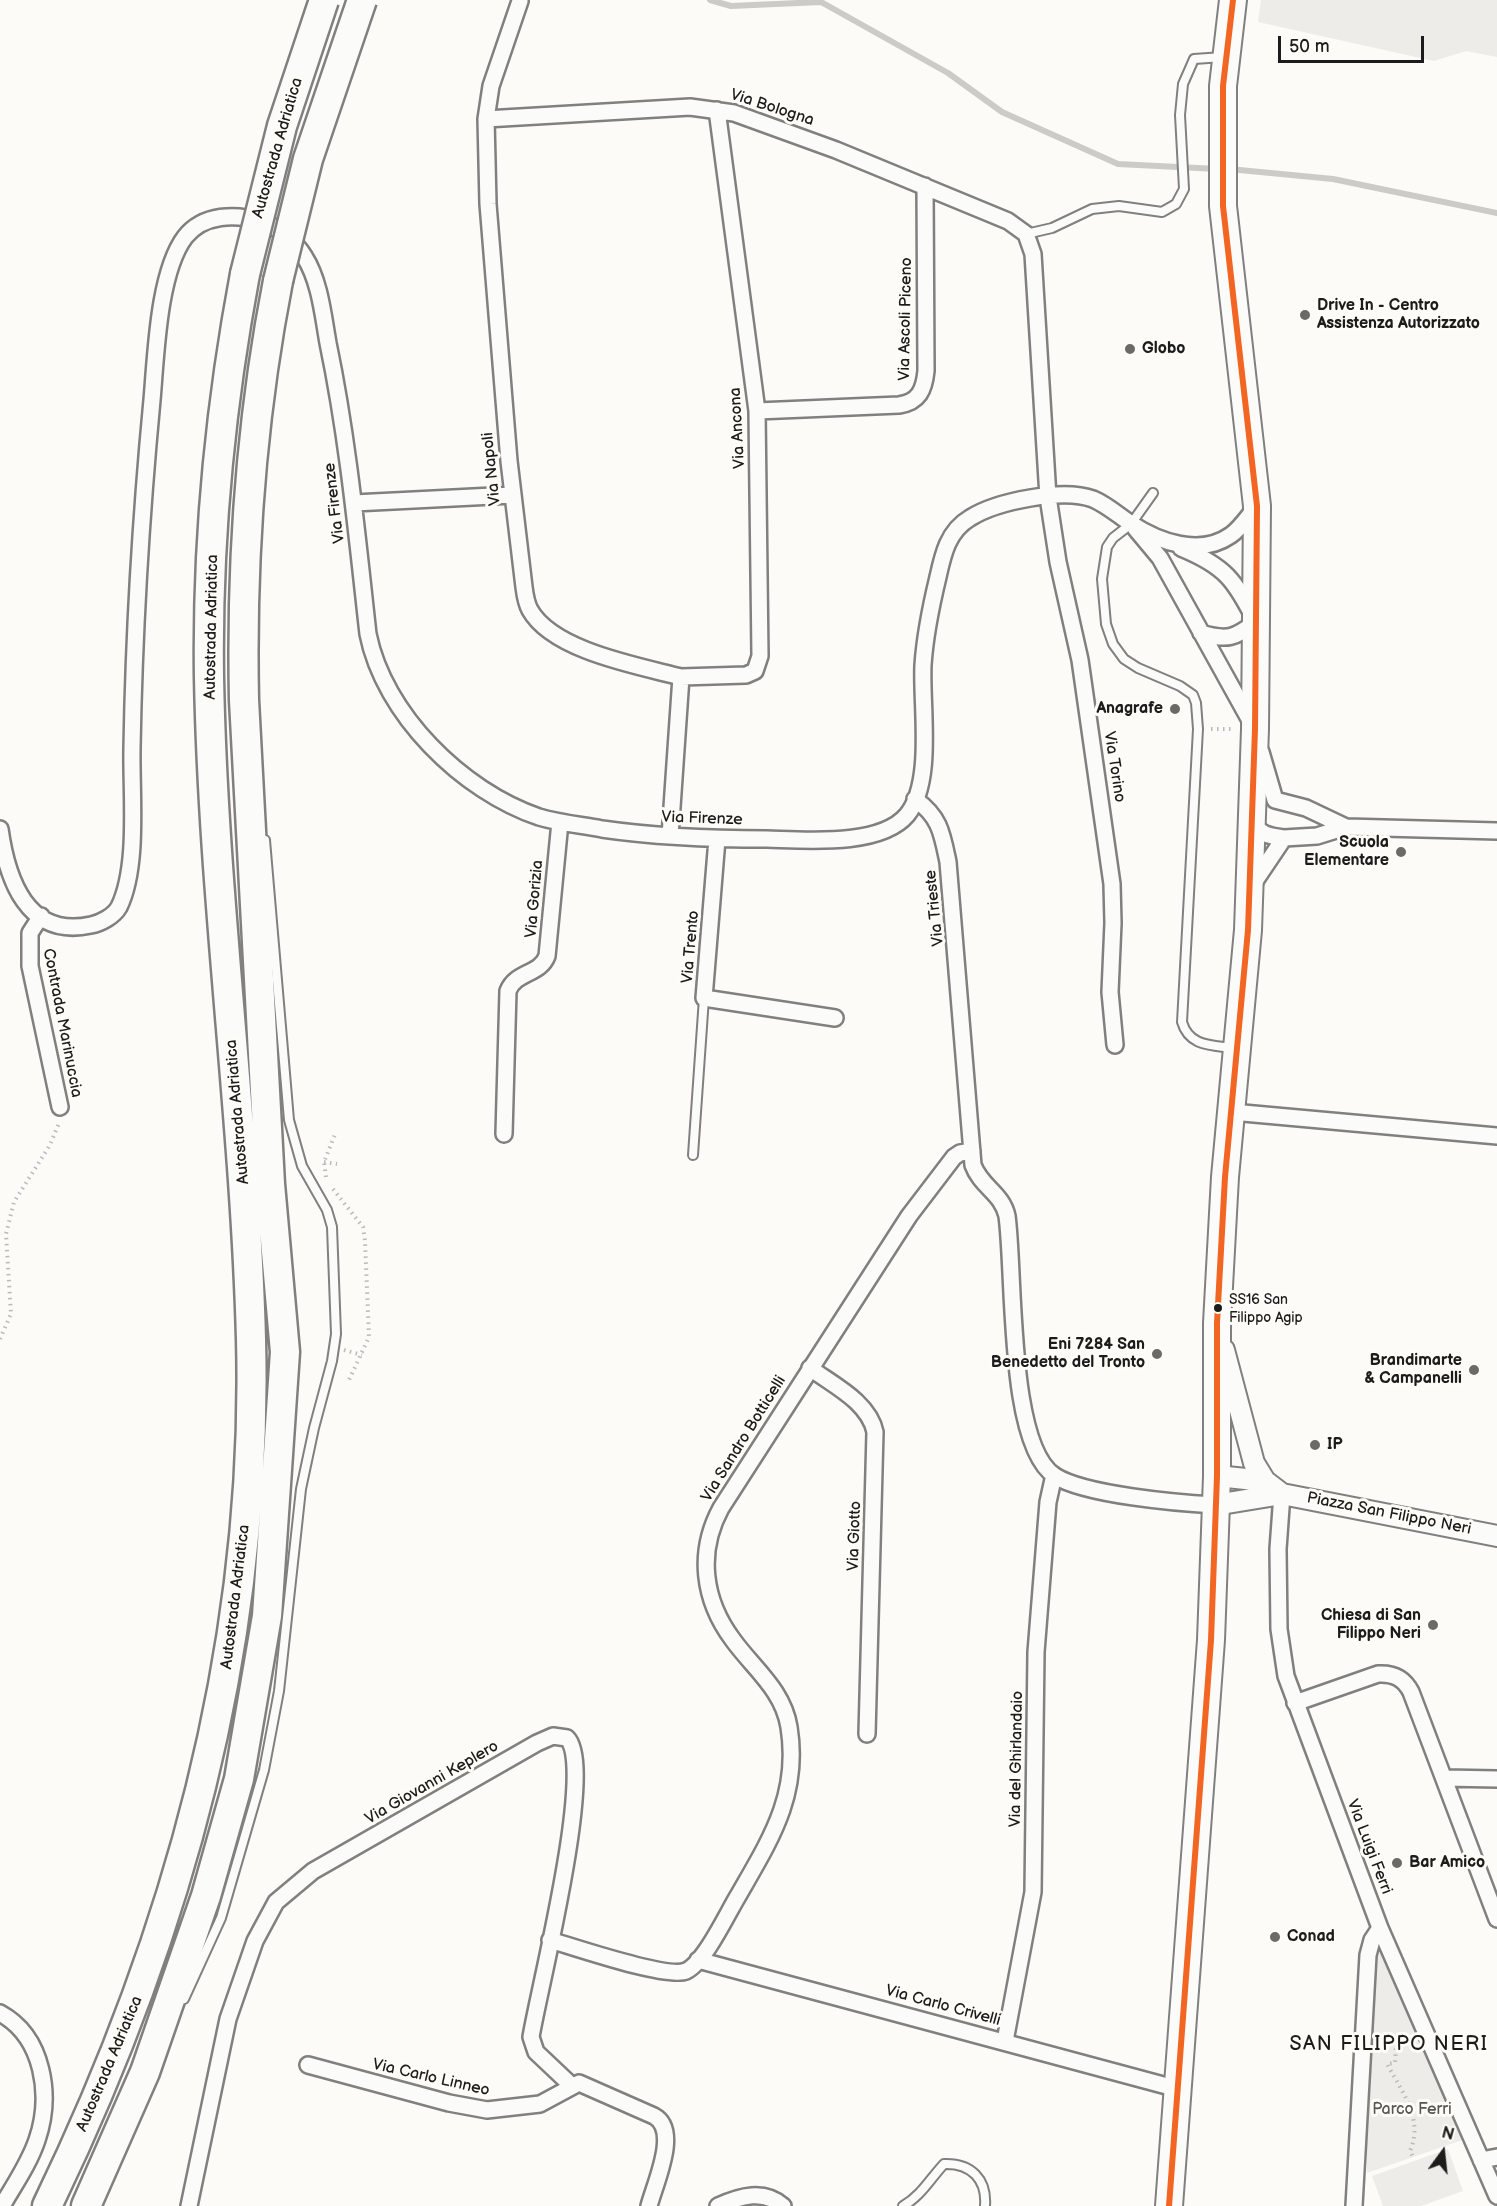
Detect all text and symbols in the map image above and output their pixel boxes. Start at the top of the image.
scale bar [1281,24,1426,62]
text: 50 m [1289,36,1330,57]
street label: Autostrada Adriatica [249,75,307,221]
street label: Via Bologna [728,85,816,131]
street label: Via Ascoli Piceno [895,257,917,381]
place label: Drive In - Centro Assistenza Autorizzato [1317,296,1480,334]
marker: Drive In - Centro Assistenza Autorizzato [1298,308,1312,322]
place label: Globo [1142,339,1185,359]
marker: Globo [1123,342,1137,356]
street label: Via Ancona [726,387,750,469]
street label: Via Napoli [479,431,505,507]
street label: Via Firenze [321,462,349,544]
street label: Autostrada Adriatica [201,554,223,700]
place label: Anagrafe [1096,699,1163,719]
marker: Anagrafe [1168,702,1182,716]
street label: Via Torino [1099,730,1129,804]
street label: Via Firenze [661,808,743,830]
place label: Scuola Elementare [1304,833,1389,871]
marker: Scuola Elementare [1394,845,1408,859]
street label: Via Gorizia [522,859,548,939]
street label: Via Trieste [921,869,949,947]
street label: Via Trento [678,910,704,984]
street label: Contrada Marinuccia [38,947,86,1099]
street label: Autostrada Adriatica [222,1039,254,1185]
place label: SS16 San Filippo Agip [1229,1292,1303,1324]
marker: SS16 San Filippo Agip [1212,1302,1224,1314]
place label: Eni 7284 San Benedetto del Tronto [991,1335,1145,1373]
marker: Eni 7284 San Benedetto del Tronto [1150,1347,1164,1361]
place label: Brandimarte & Campanelli [1364,1351,1462,1389]
marker: Brandimarte & Campanelli [1467,1363,1481,1377]
street label: Via Sandro Botticelli [697,1372,791,1506]
place label: IP [1327,1435,1342,1455]
marker: IP [1308,1438,1322,1452]
street label: Piazza San Filippo Neri [1305,1489,1473,1539]
street label: Via Giotto [844,1501,866,1571]
street label: Autostrada Adriatica [218,1524,254,1670]
place label: Chiesa di San Filippo Neri [1321,1606,1421,1644]
marker: Chiesa di San Filippo Neri [1426,1618,1440,1632]
street label: Via del Ghirlandaio [1006,1691,1028,1827]
street label: Via Giovanni Keplero [362,1737,502,1829]
street label: Via Luigi Ferri [1342,1797,1396,1897]
place label: Bar Amico [1409,1853,1485,1873]
marker: Bar Amico [1390,1856,1404,1870]
place label: Conad [1287,1927,1335,1947]
marker: Conad [1268,1930,1282,1944]
street label: Via Carlo Crivelli [883,1981,1003,2031]
street label: Autostrada Adriatica [73,1993,147,2135]
district label: SAN FILIPPO NERI [1289,2033,1489,2057]
street label: Via Carlo Linneo [371,2055,491,2101]
park label: Parco Ferri [1372,2100,1452,2120]
north arrow [1413,2122,1473,2182]
text: N [1440,2123,1456,2145]

